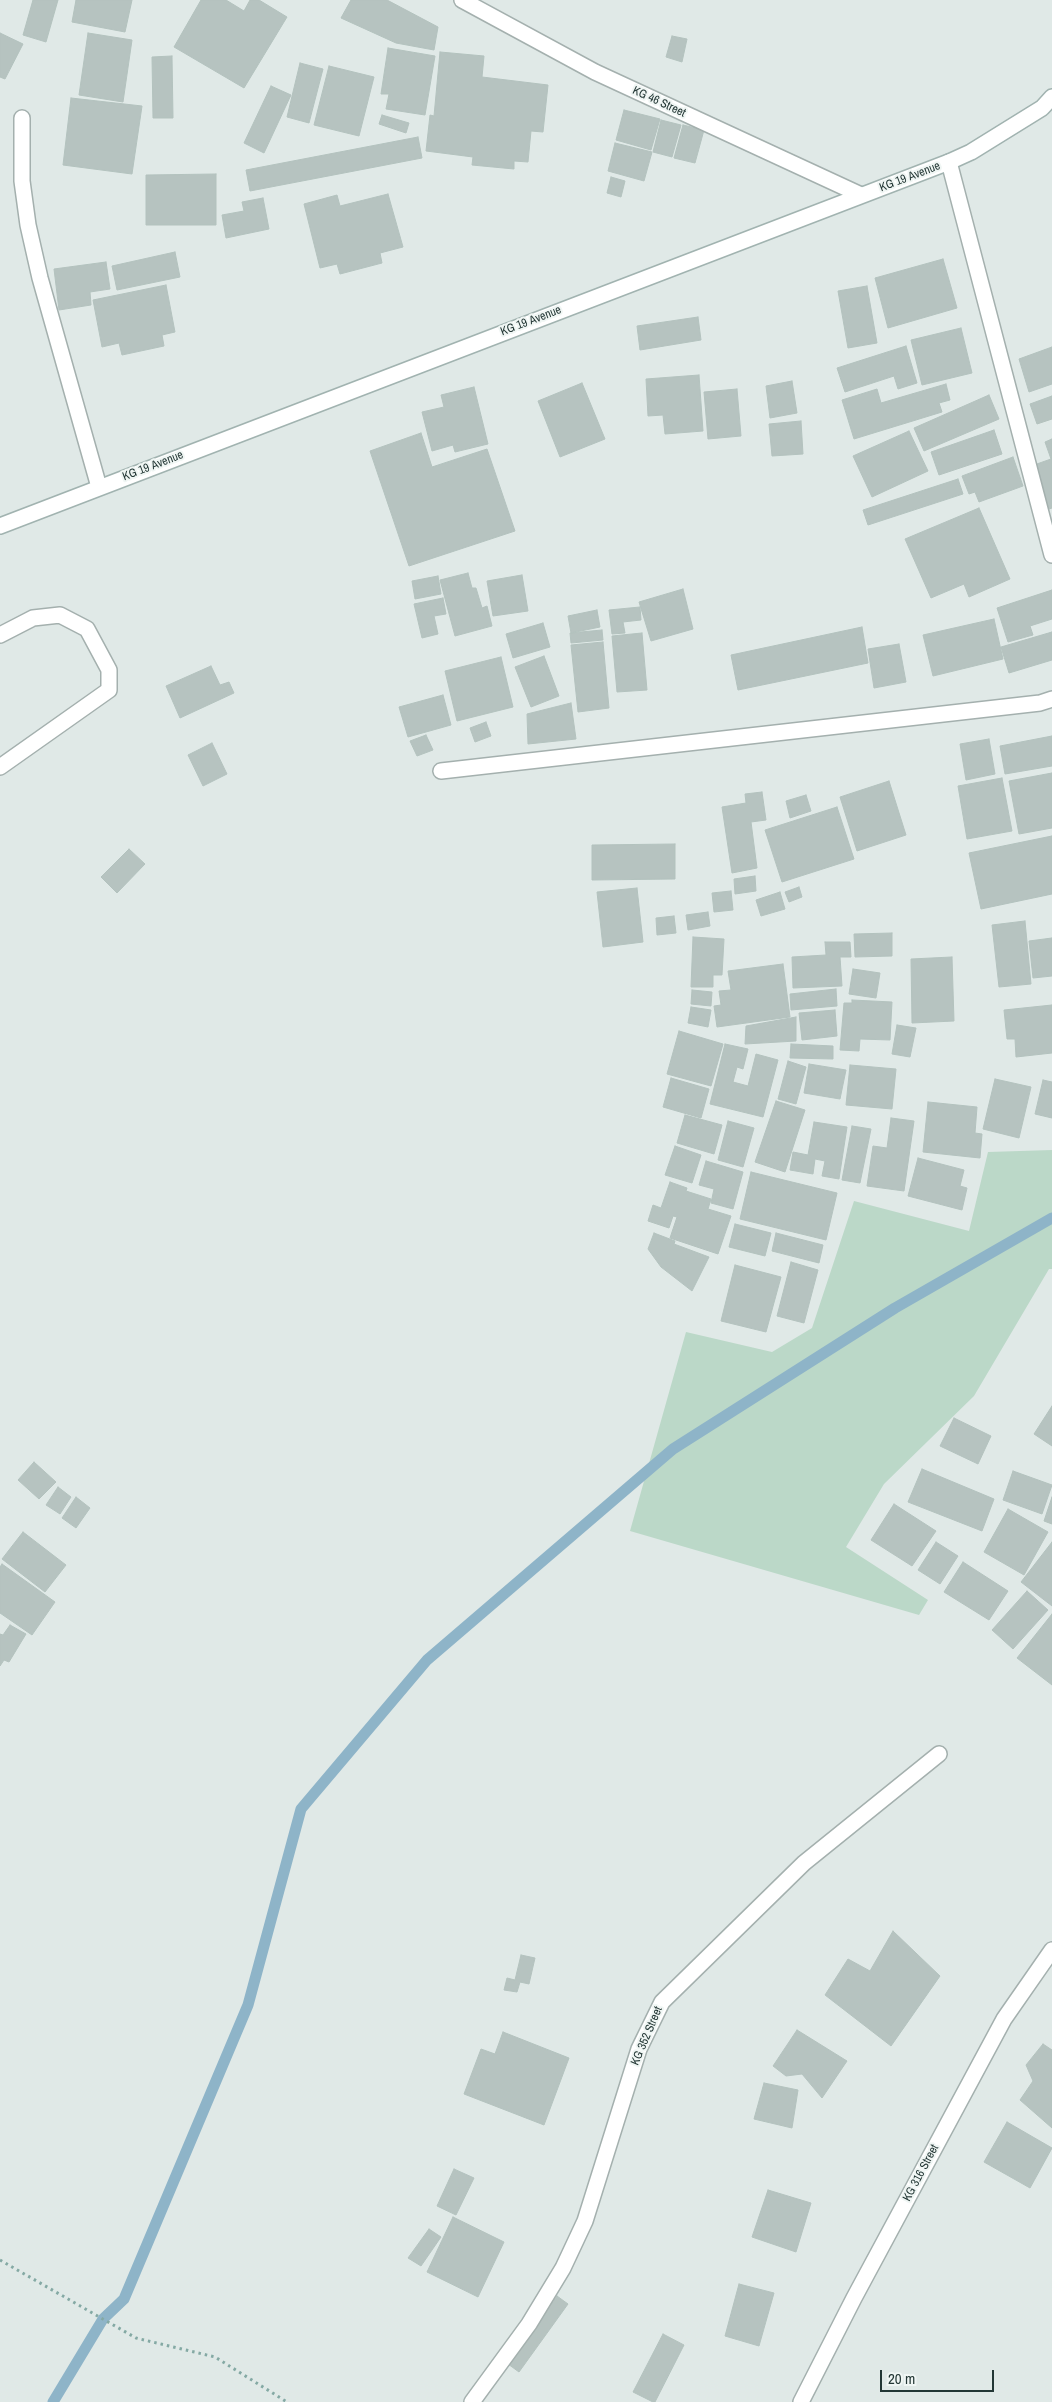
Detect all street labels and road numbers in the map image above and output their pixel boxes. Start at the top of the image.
street label: KG 46 Street [630,83,688,121]
street label: KG 19 Avenue [878,159,942,195]
street label: KG 19 Avenue [499,303,563,339]
street label: KG 19 Avenue [121,448,185,484]
street label: KG 352 Street [628,2004,666,2068]
street label: KG 316 Street [900,2142,942,2204]

